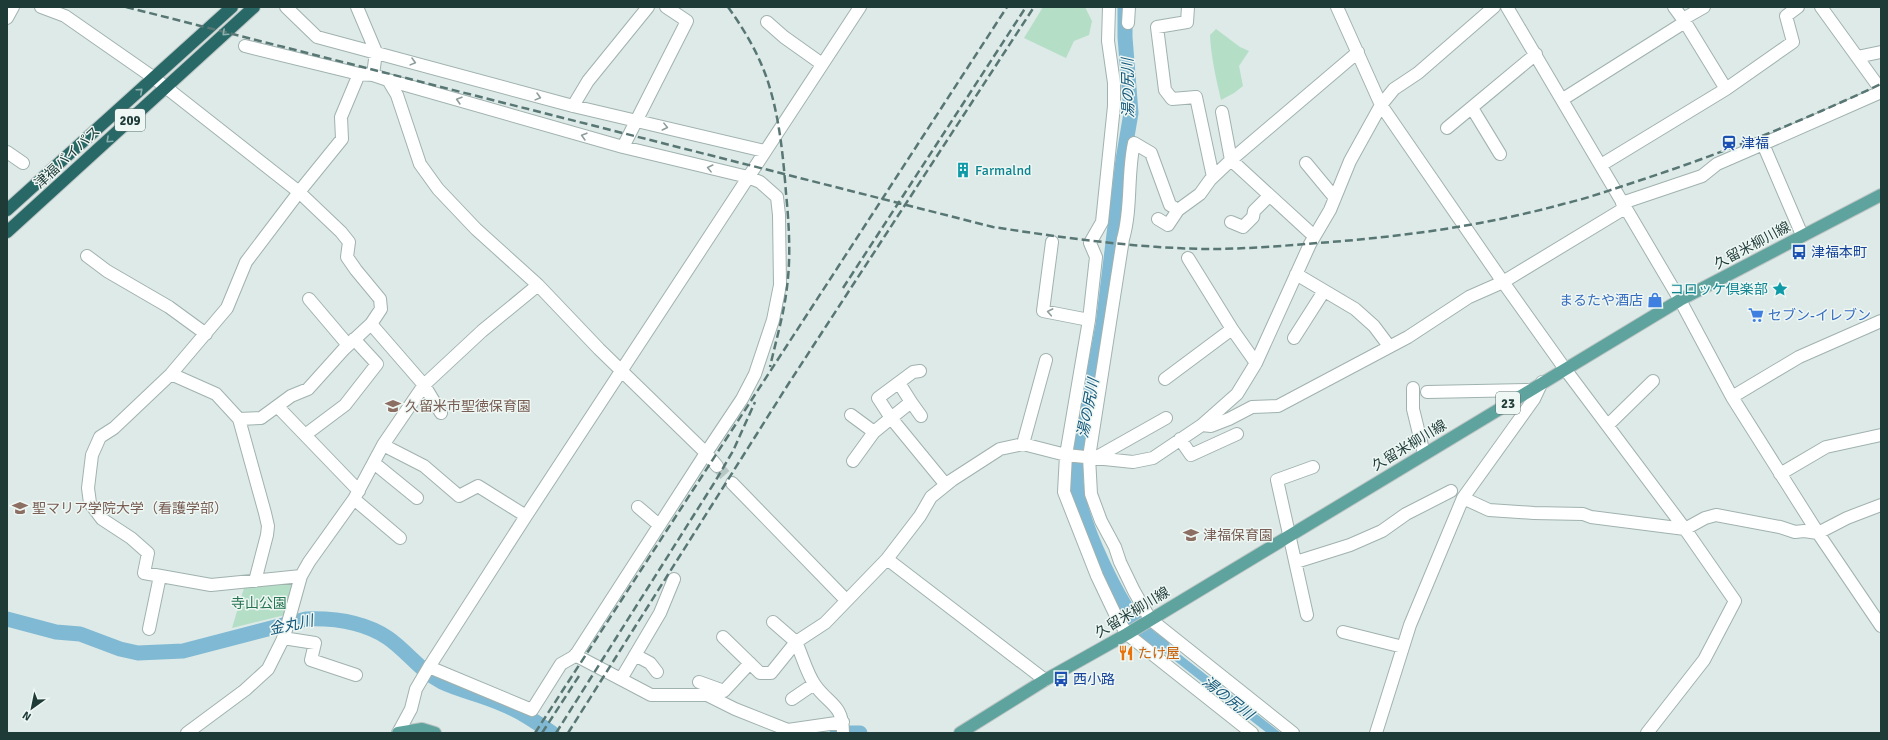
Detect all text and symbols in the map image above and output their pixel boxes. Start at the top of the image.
one-way arrow [222,28,230,36]
water label: 湯の尻川 [1118,56,1138,118]
one-way arrow [409,57,416,66]
one-way arrow [135,88,143,95]
one-way arrow [535,92,542,101]
one-way arrow [456,96,463,105]
road number: 209 [115,109,145,131]
street label: 津福バイパス [31,123,104,192]
one-way arrow [662,123,668,131]
one-way arrow [581,132,587,140]
station icon: 津福 [1720,134,1738,152]
one-way arrow [106,135,113,142]
place label: 津福 [1741,135,1769,152]
building icon: Farmalnd [954,161,972,179]
place label: Farmalnd [975,162,1032,179]
one-way arrow [707,164,713,172]
street label: 久留米柳川線 [1711,218,1793,273]
bus stop icon: 津福本町 [1790,243,1808,261]
place label: 津福本町 [1811,244,1867,261]
place icon: コロッケ倶楽部 [1771,280,1789,298]
place label: コロッケ倶楽部 [1670,281,1768,298]
shop icon: まるたや酒店 [1646,291,1664,309]
place label: まるたや酒店 [1559,292,1643,309]
supermarket icon: セブン-イレブン [1747,306,1765,324]
place label: セブン-イレブン [1768,307,1871,324]
one-way arrow [1047,309,1053,317]
water label: 湯の尻川 [1073,375,1103,439]
road number: 23 [1496,392,1520,414]
school or university icon: 久留米市聖徳保育園 [384,397,402,415]
place label: 久留米市聖徳保育園 [405,398,531,415]
street label: 久留米柳川線 [1369,417,1450,474]
school or university icon: 聖マリア学院大学（看護学部） [11,499,29,517]
place label: 聖マリア学院大学（看護学部） [32,500,228,517]
school or university icon: 津福保育園 [1182,526,1200,544]
place label: 津福保育園 [1203,527,1273,544]
street label: 久留米柳川線 [1092,584,1173,641]
park label: 寺山公園 [231,595,287,612]
water label: 金丸川 [267,611,317,638]
restaurant icon: たけ屋 [1117,644,1135,662]
place label: たけ屋 [1138,645,1180,662]
bus stop icon: 西小路 [1052,670,1070,688]
place label: 西小路 [1073,671,1115,688]
water label: 湯の尻川 [1199,672,1259,725]
north arrow [12,688,52,728]
text: N [20,708,34,724]

